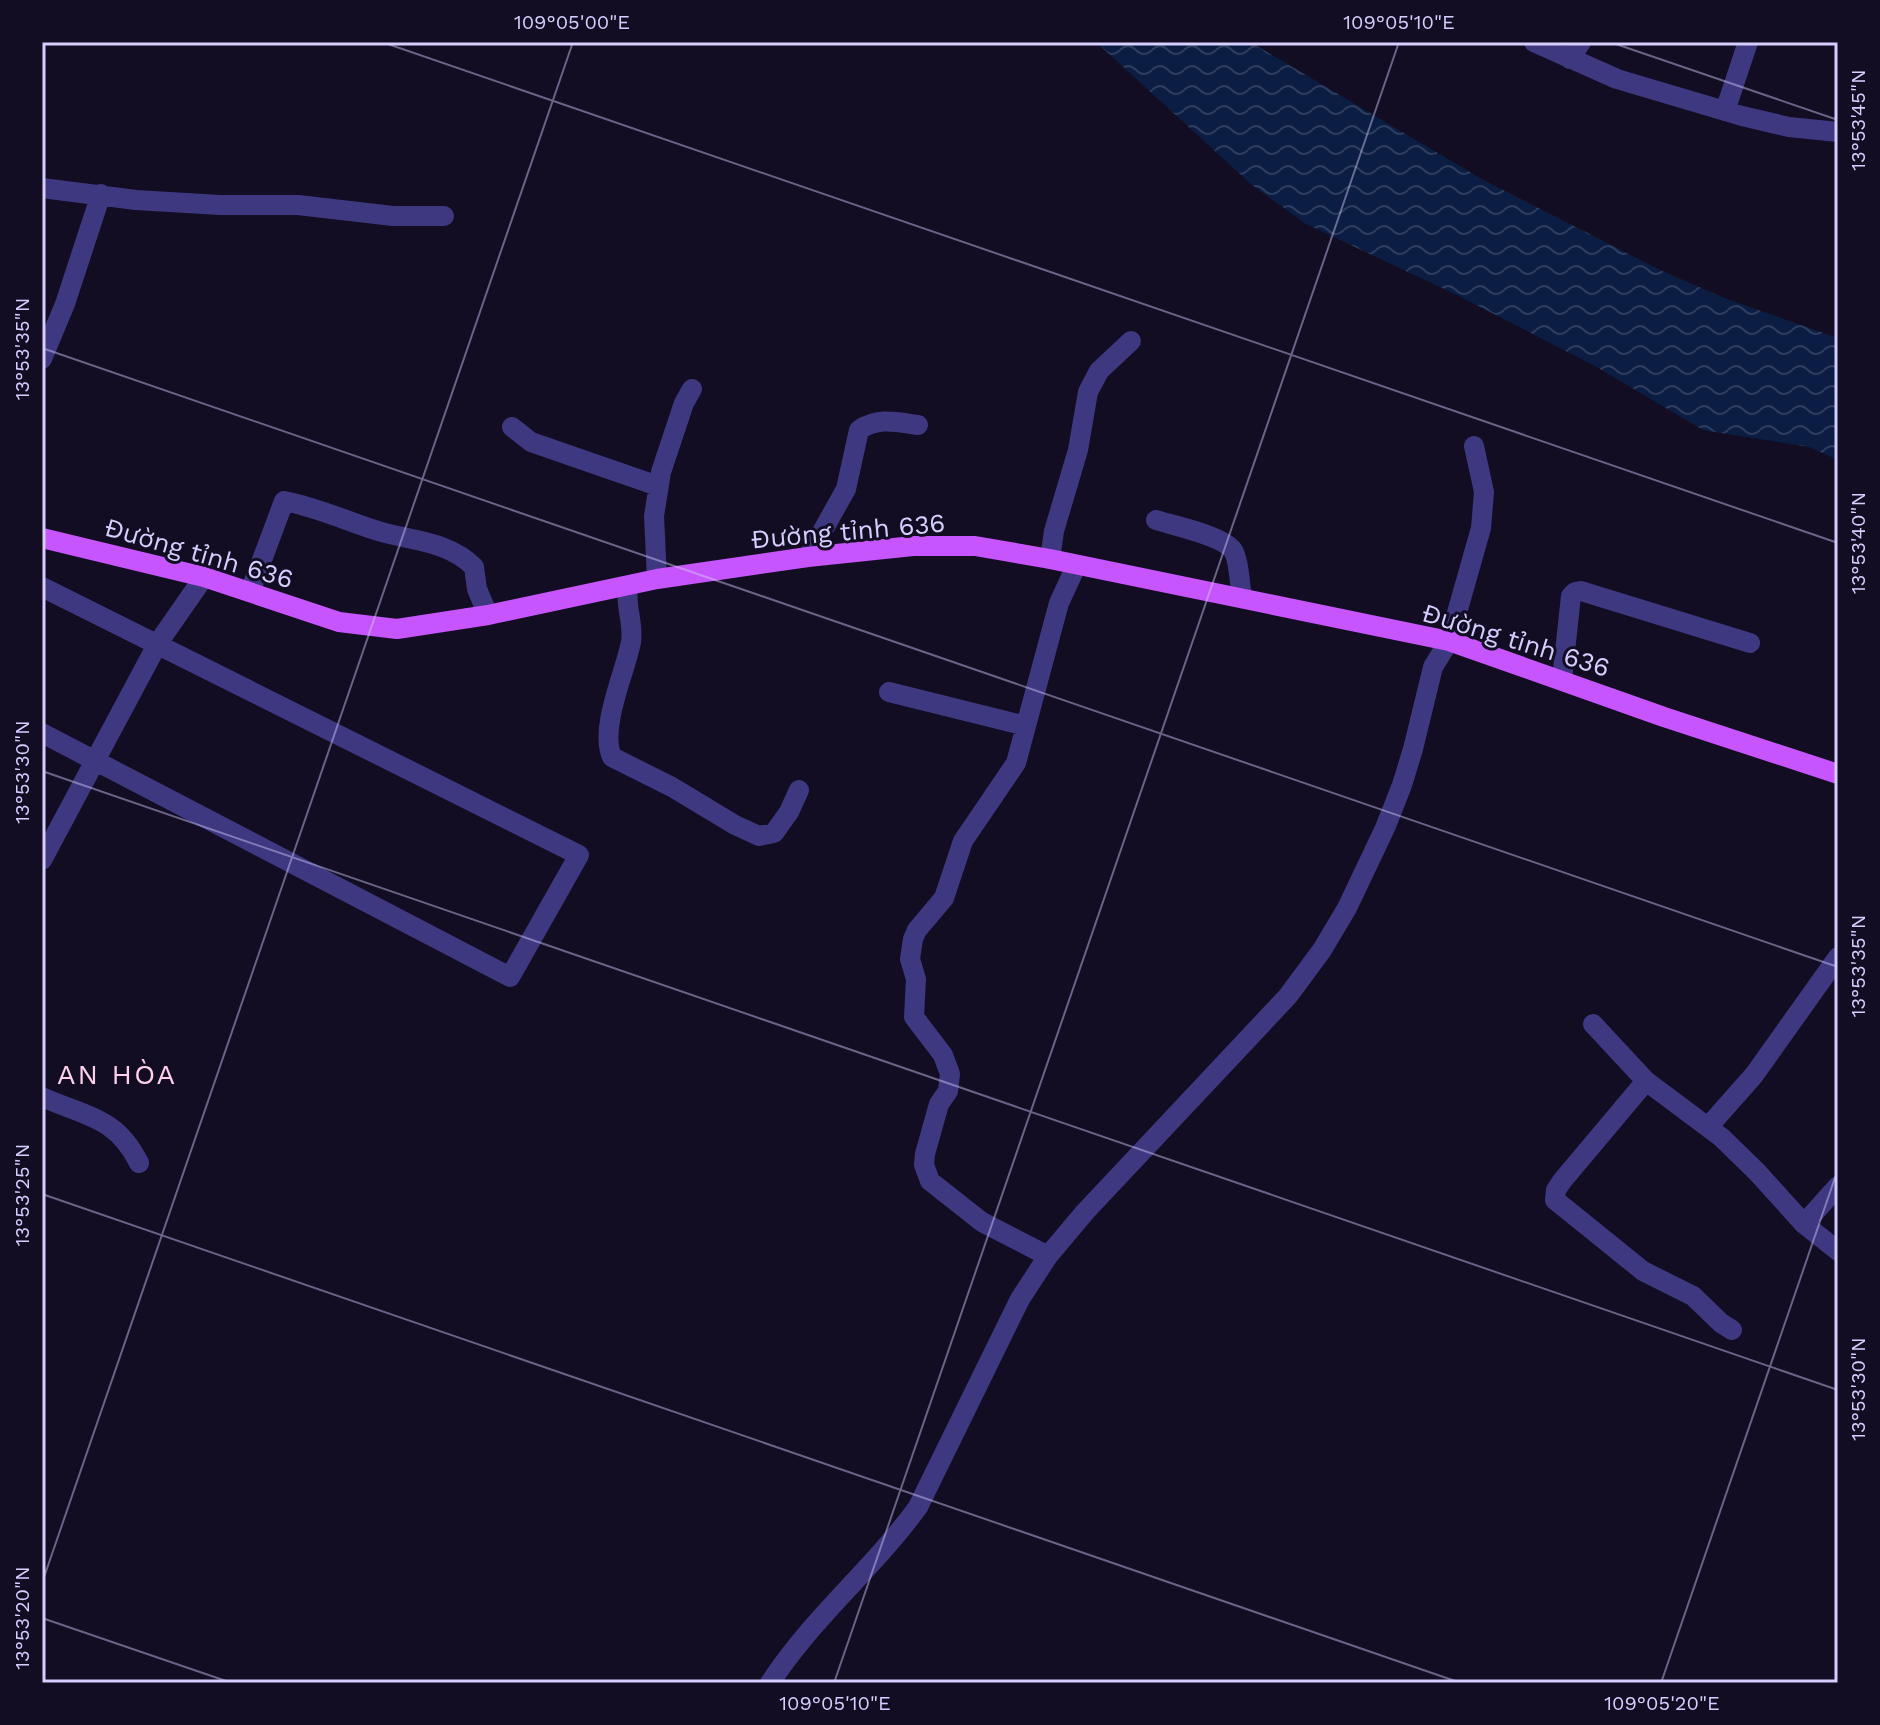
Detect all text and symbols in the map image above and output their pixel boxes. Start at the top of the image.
text: 109°05'00"E [514,10,630,34]
text: 109°05'10"E [1343,10,1455,34]
text: 13°53'45"N [1846,69,1870,171]
text: 13°53'35"N [10,298,34,400]
text: 13°53'40"N [1846,492,1870,594]
street label: Đường tỉnh 636 [750,508,946,554]
street label: Đường tỉnh 636 [101,512,297,594]
street label: Đường tỉnh 636 [1419,597,1613,683]
text: 13°53'30"N [10,720,34,824]
text: 13°53'35"N [1846,915,1870,1017]
district label: AN HÒA [57,1058,177,1091]
text: 13°53'25"N [10,1144,34,1246]
text: 13°53'30"N [1846,1337,1870,1441]
text: 13°53'20"N [10,1566,34,1670]
text: 109°05'10"E [779,1691,891,1715]
text: 109°05'20"E [1604,1691,1720,1715]

